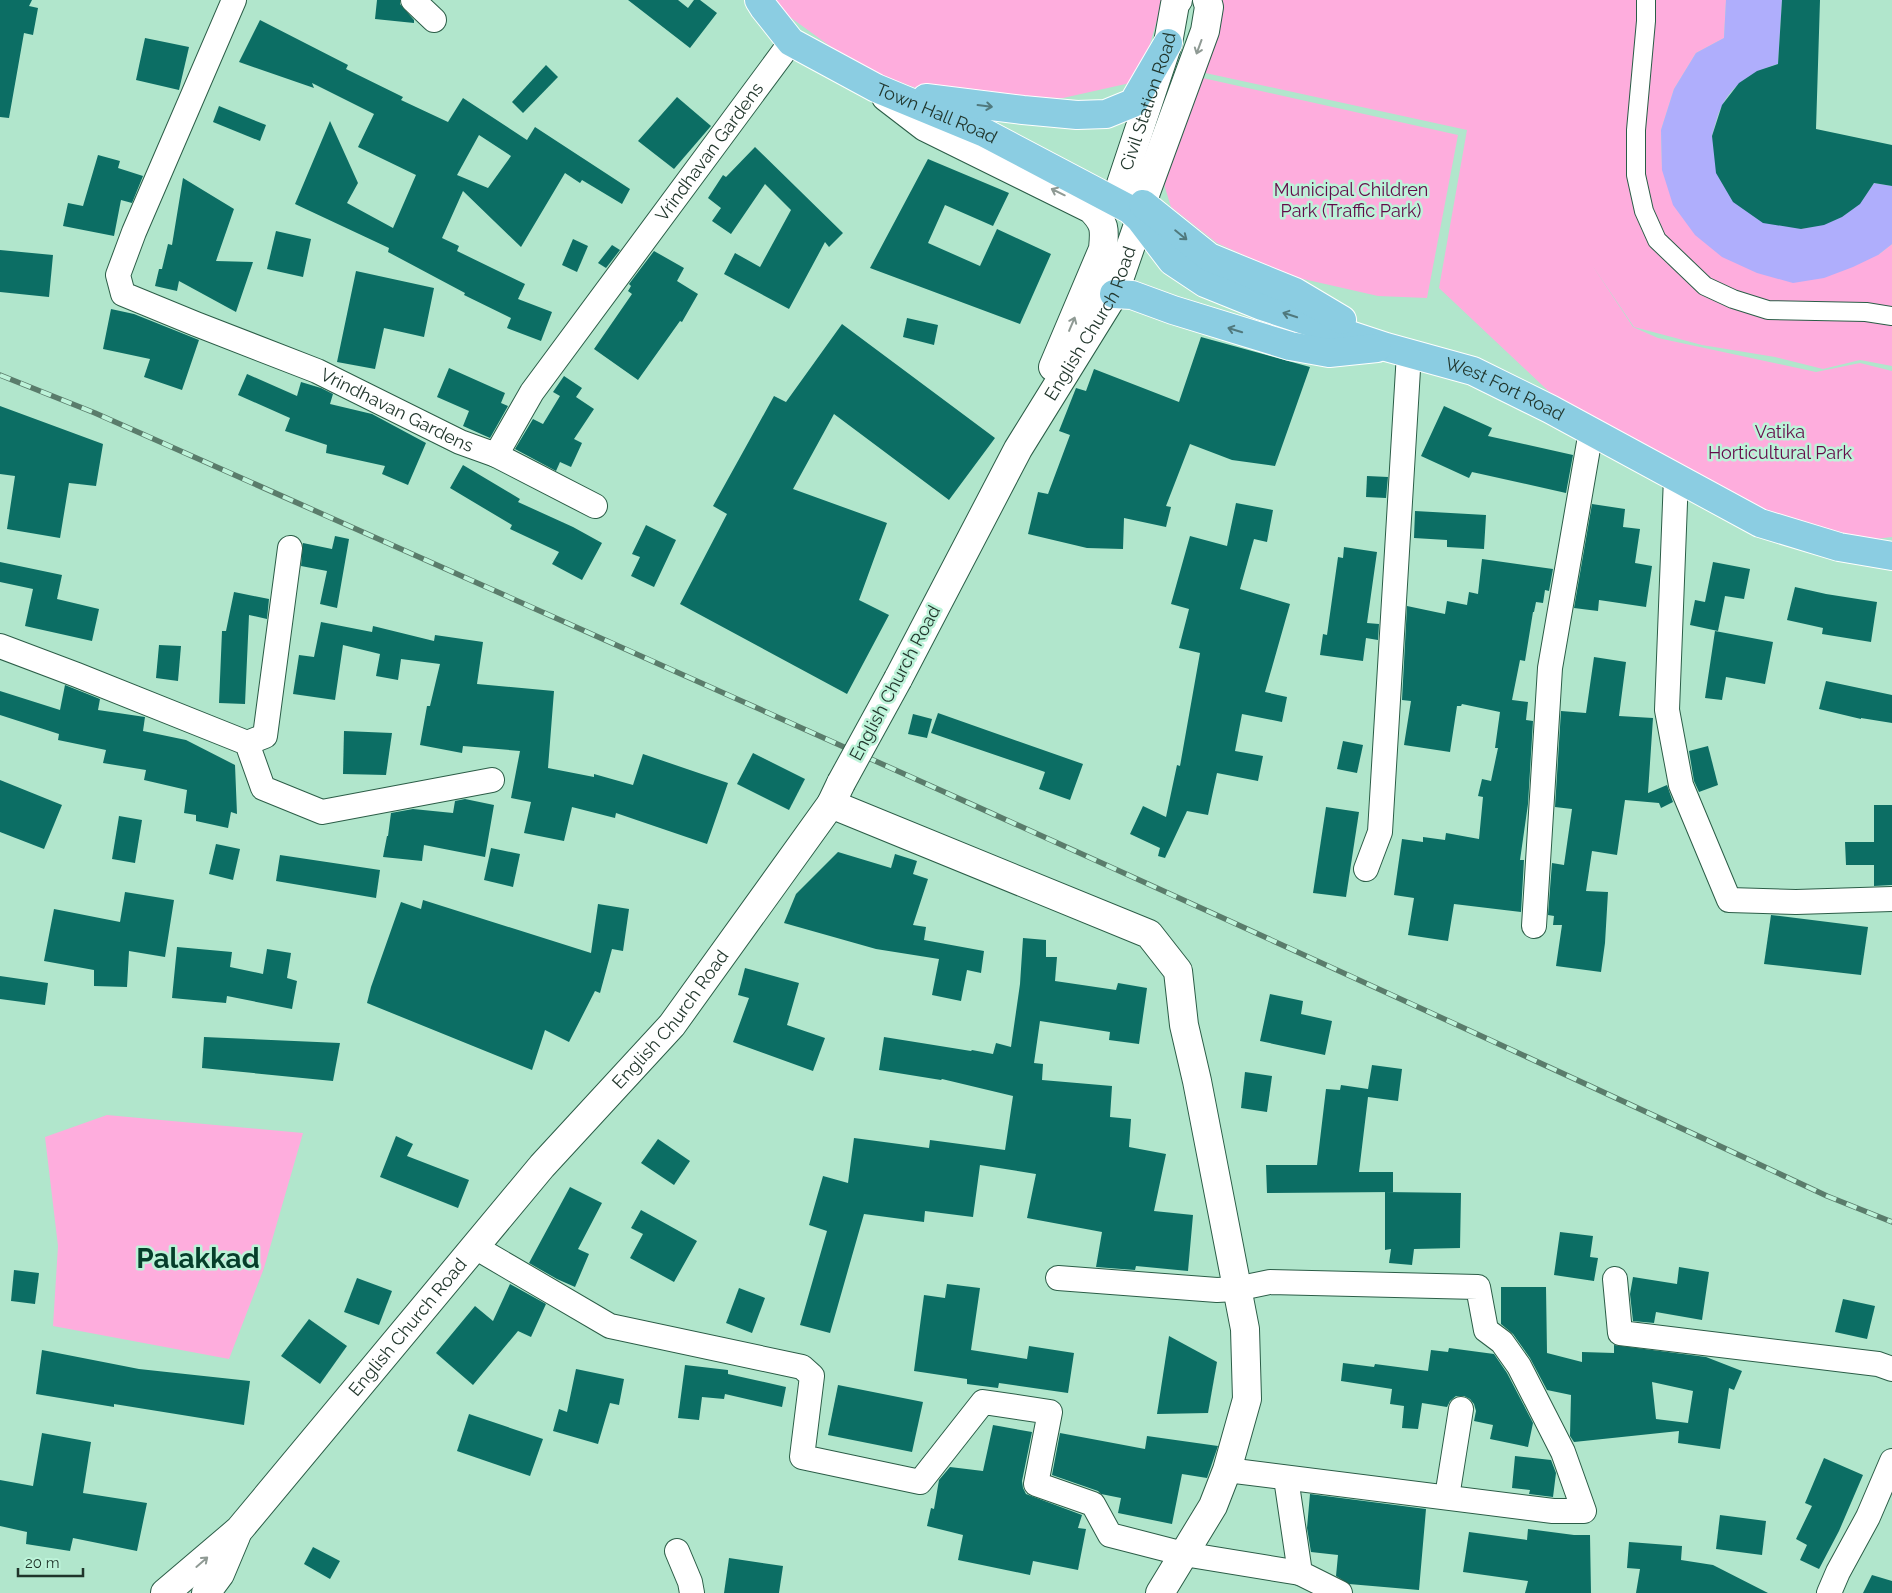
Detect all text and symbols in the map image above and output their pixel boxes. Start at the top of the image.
street label: Civil Station Road [1115,31,1180,173]
one-way arrow [1194,39,1203,54]
street label: Vrindhavan Gardens [651,78,768,225]
street label: Town Hall Road [873,78,1001,148]
one-way arrow [977,101,993,111]
park label: Municipal Children Park (Traffic Park) [1274,179,1428,221]
one-way arrow [1051,187,1066,197]
one-way arrow [1175,229,1188,240]
street label: English Church Road [1040,243,1140,404]
one-way arrow [1282,310,1298,319]
one-way arrow [1068,316,1077,331]
one-way arrow [1228,324,1244,334]
street label: West Fort Road [1443,353,1568,425]
street label: Vrindhavan Gardens [317,364,476,456]
park label: Vatika Horticultural Park [1708,421,1853,463]
street label: English Church Road [845,602,944,764]
street label: English Church Road [608,946,733,1093]
district label: Palakkad [136,1242,260,1275]
street label: English Church Road [344,1254,471,1400]
scale bar [18,1546,82,1578]
text: 20 m [25,1554,60,1572]
one-way arrow [195,1556,208,1567]

